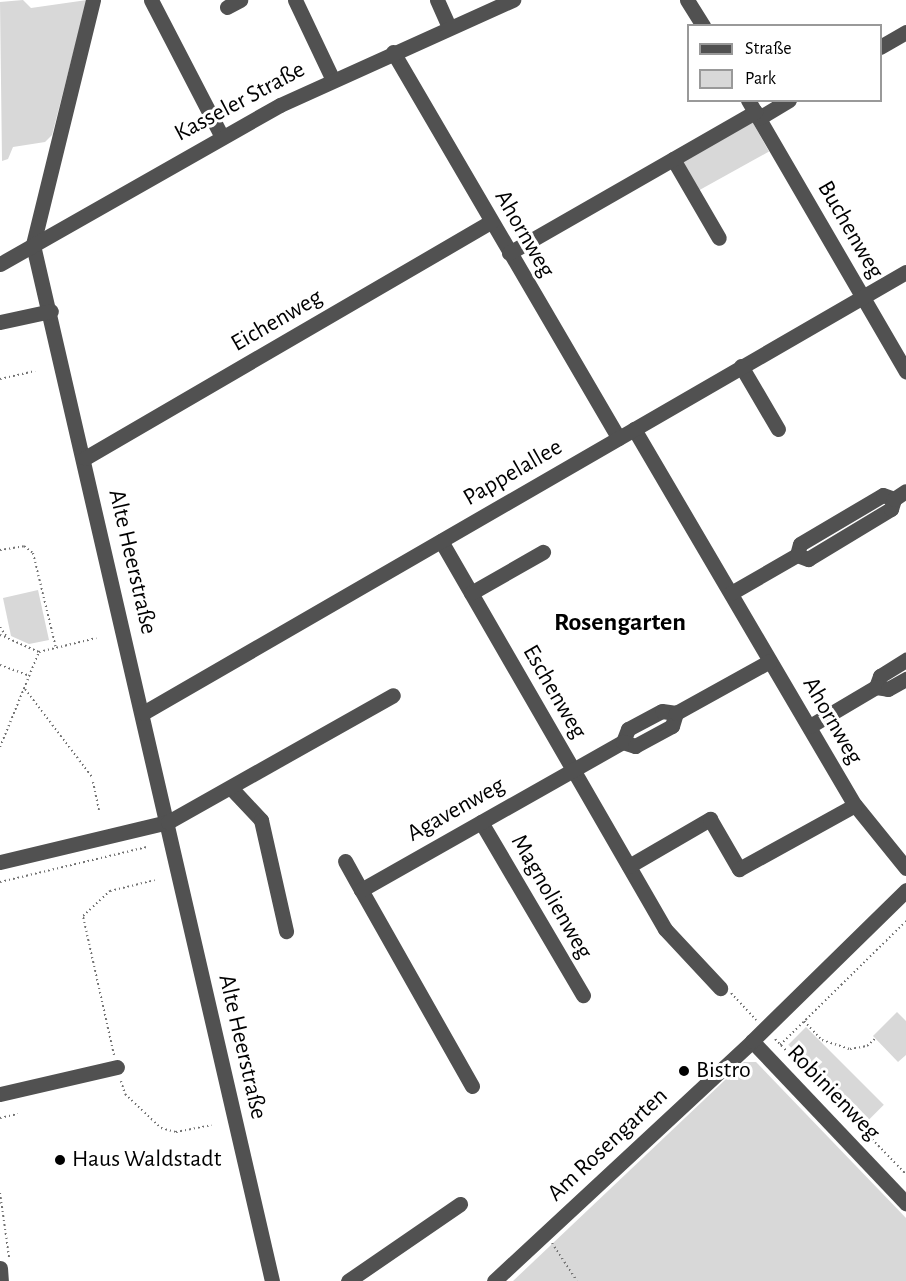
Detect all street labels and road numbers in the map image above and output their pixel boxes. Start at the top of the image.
street label: Kasseler Straße [170,56,310,148]
street label: Buchenweg [810,176,890,284]
street label: Ahornweg [488,185,560,283]
street label: Eichenweg [226,283,328,359]
street label: Pappelallee [458,433,568,513]
street label: Alte Heerstraße [101,487,163,637]
street label: Eschenweg [516,640,592,744]
street label: Ahornweg [796,672,868,770]
street label: Agavenweg [402,771,510,849]
street label: Magnolienweg [504,830,598,964]
street label: Alte Heerstraße [211,972,273,1122]
street label: Robinienweg [780,1039,886,1147]
street label: Am Rosengarten [542,1082,674,1208]

